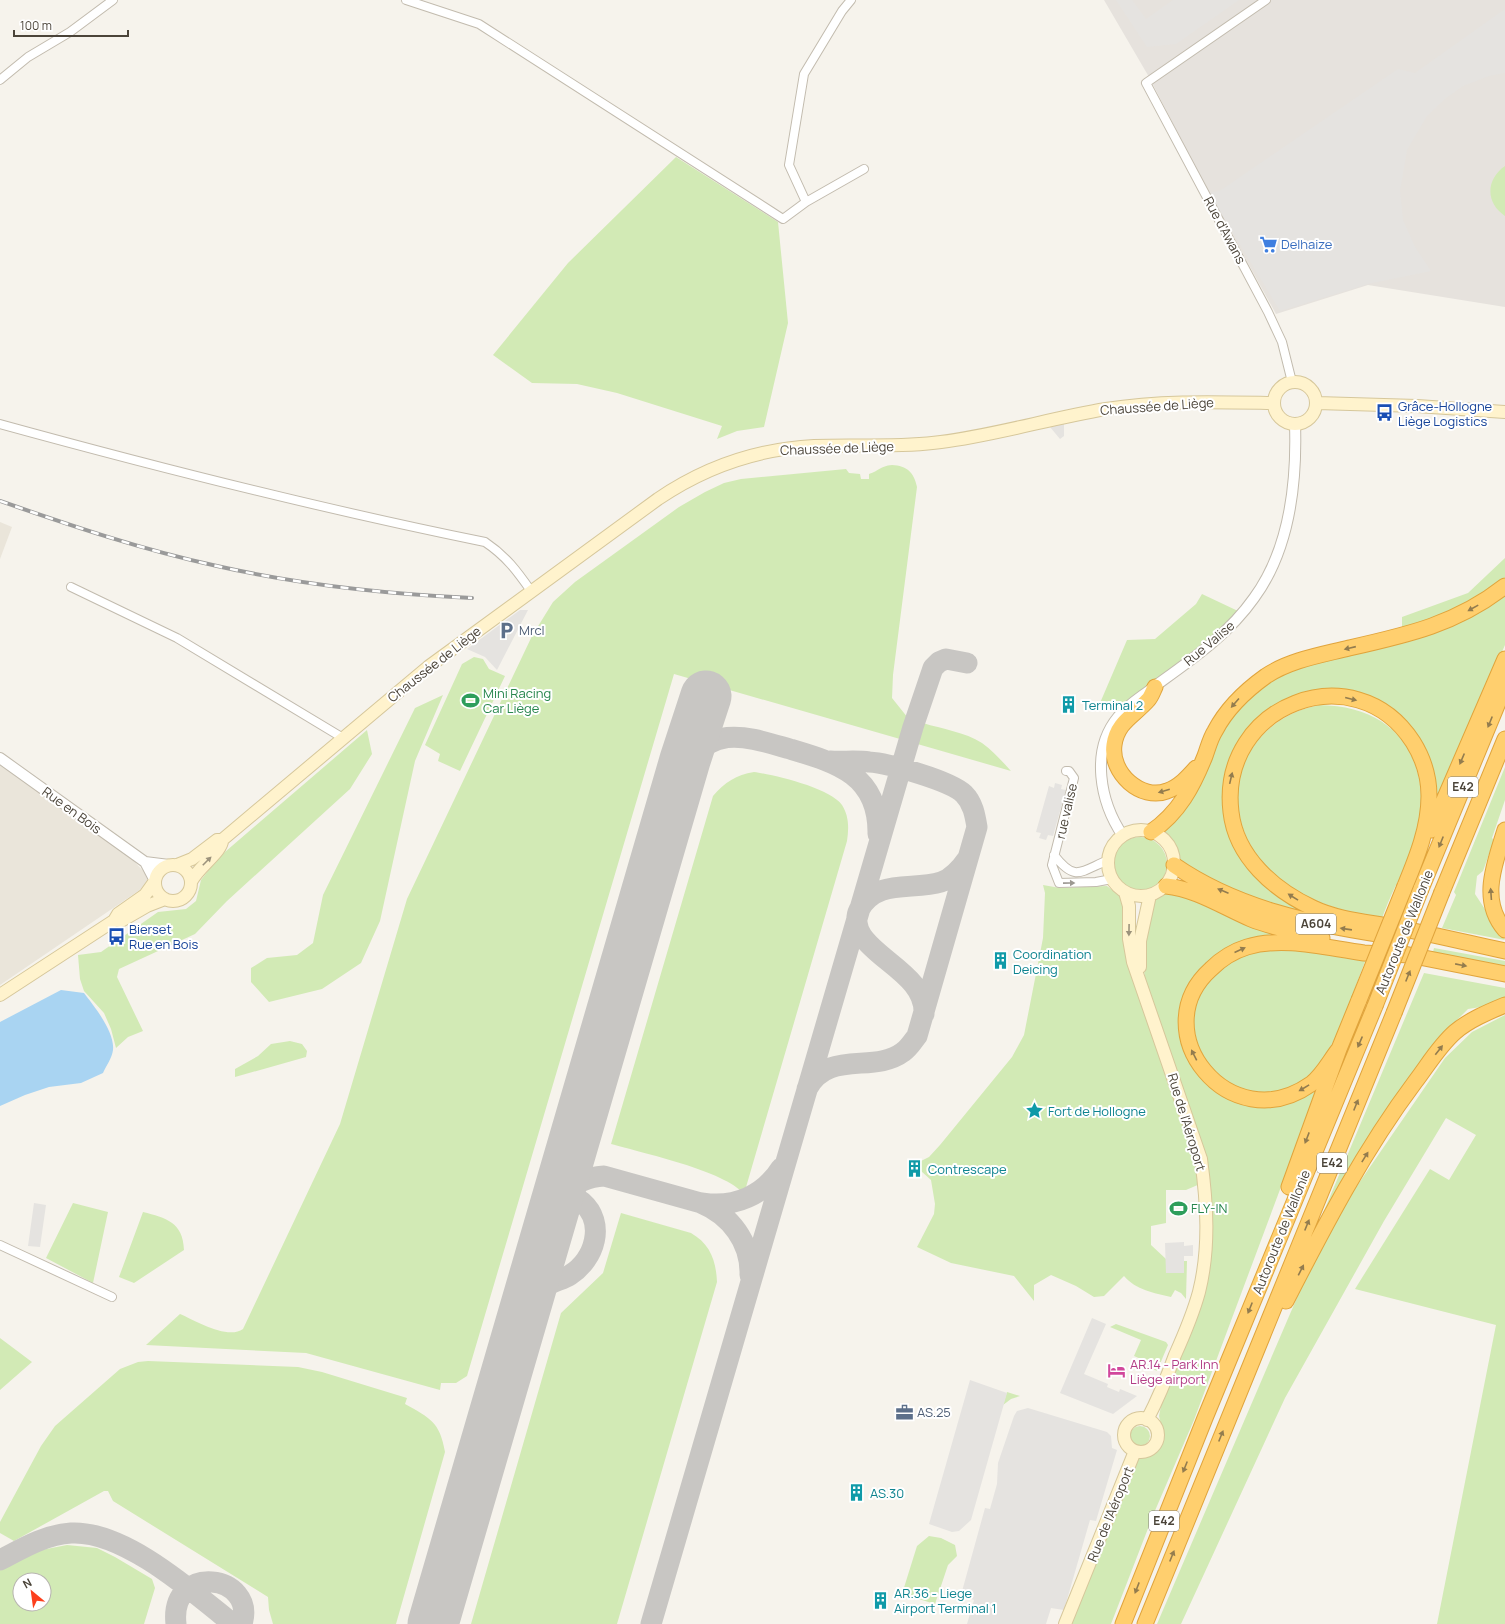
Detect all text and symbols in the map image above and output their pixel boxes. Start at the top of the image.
scale bar [14,12,128,38]
text: 100 m [20,17,52,34]
street label: Rue d'Awans [1200,193,1250,267]
supermarket icon: Delhaize [1258,234,1278,254]
place label: Delhaize [1281,235,1333,253]
street label: Chaussée de Liège [1100,393,1215,419]
place label: Grâce-Hollogne Liège Logistics [1398,397,1493,430]
bus stop icon: Grâce-Hollogne Liège Logistics [1375,403,1395,423]
street label: Chaussée de Liège [780,437,895,459]
one-way arrow [1467,605,1479,612]
street label: Rue Valise [1180,616,1238,670]
parking icon: Mrcl [496,620,516,640]
place label: Mrcl [519,621,545,639]
street label: Chaussée de Liège [384,622,485,706]
one-way arrow [1344,645,1356,651]
place label: Mini Racing Car Liège [483,684,551,717]
sports icon: Mini Racing Car Liège [460,690,480,710]
building icon: Terminal 2 [1059,695,1079,715]
place label: Terminal 2 [1082,696,1143,714]
one-way arrow [1230,697,1239,708]
one-way arrow [1345,697,1357,703]
one-way arrow [1487,716,1493,728]
one-way arrow [1459,753,1465,764]
one-way arrow [1229,771,1235,784]
road number: E42 [1448,777,1478,797]
street label: rue valise [1051,781,1081,841]
street label: Rue en Bois [39,782,105,838]
one-way arrow [1158,788,1170,794]
one-way arrow [1437,836,1443,848]
one-way arrow [202,856,212,866]
street label: Autoroute de Wallonie [1371,867,1437,997]
one-way arrow [1063,879,1075,886]
one-way arrow [1217,888,1228,894]
one-way arrow [1488,888,1495,900]
one-way arrow [1288,893,1298,901]
road number: A604 [1296,914,1336,934]
place label: Bierset Rue en Bois [129,920,199,953]
one-way arrow [1126,924,1132,937]
bus stop icon: Bierset Rue en Bois [106,926,126,946]
one-way arrow [1340,926,1352,932]
place label: Coordination Deicing [1013,945,1092,978]
one-way arrow [1234,947,1245,953]
building icon: Coordination Deicing [990,951,1010,971]
one-way arrow [1455,963,1467,969]
one-way arrow [1406,970,1412,982]
one-way arrow [1356,1036,1362,1048]
one-way arrow [1435,1045,1443,1056]
one-way arrow [1191,1050,1198,1061]
street label: Rue de l'Aéroport [1164,1071,1210,1173]
one-way arrow [1298,1084,1310,1091]
one-way arrow [1353,1099,1359,1110]
place icon: Fort de Hollogne [1025,1101,1045,1121]
place label: Fort de Hollogne [1048,1102,1146,1120]
one-way arrow [1304,1133,1310,1145]
one-way arrow [1361,1152,1369,1162]
road number: E42 [1317,1153,1347,1173]
building icon: Contrescape [905,1159,925,1179]
place label: Contrescape [928,1160,1007,1178]
street label: Autoroute de Wallonie [1248,1167,1314,1297]
sports icon: FLY-IN [1168,1198,1188,1218]
place label: FLY-IN [1191,1199,1228,1217]
one-way arrow [1304,1219,1310,1230]
one-way arrow [1298,1265,1305,1276]
one-way arrow [1247,1302,1253,1313]
place label: AR.14 - Park Inn Liège airport [1130,1355,1219,1388]
hotel icon: AR.14 - Park Inn Liège airport [1107,1361,1127,1381]
office icon: AS.25 [894,1402,914,1422]
place label: AS.25 [917,1403,951,1421]
one-way arrow [1219,1429,1225,1441]
one-way arrow [1182,1462,1188,1474]
street label: Rue de l'Aéroport [1083,1464,1137,1564]
building icon: AS.30 [847,1483,867,1503]
place label: AS.30 [870,1484,904,1502]
road number: E42 [1149,1511,1179,1531]
one-way arrow [1169,1549,1175,1561]
north arrow [12,1572,52,1612]
text: N [20,1574,34,1591]
one-way arrow [1134,1582,1140,1593]
place label: AR.36 - Liege Airport Terminal 1 [894,1584,997,1617]
building icon: AR.36 - Liege Airport Terminal 1 [871,1590,891,1610]

